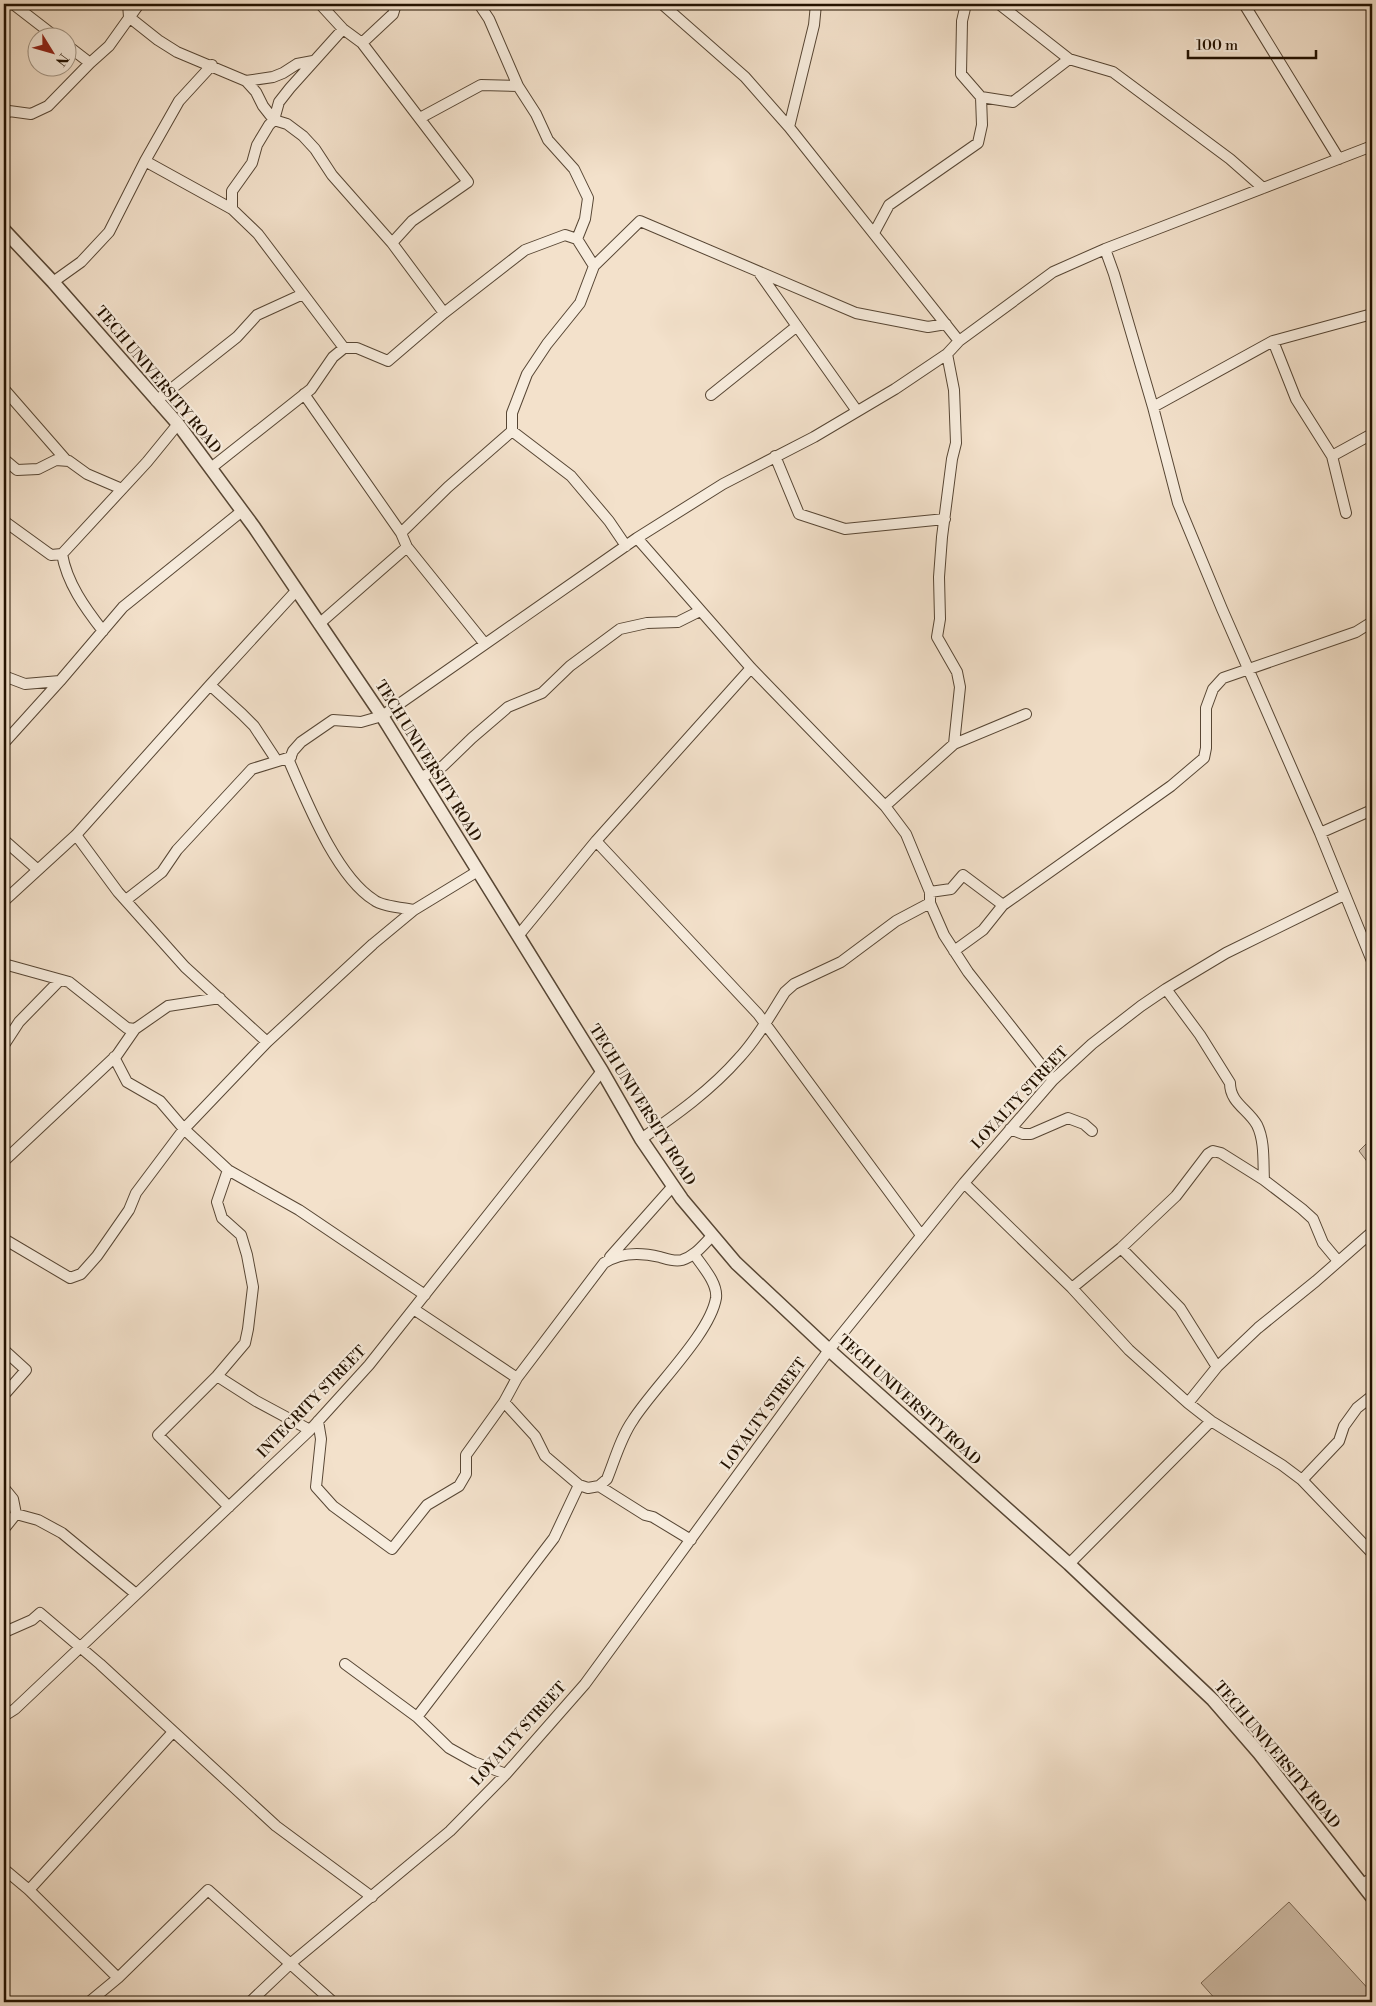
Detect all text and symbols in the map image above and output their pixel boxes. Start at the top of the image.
north arrow [28,28,78,78]
scale bar [1188,28,1316,60]
text: 100 m [1196,36,1238,55]
text: N [51,49,72,69]
street label: TECH UNIVERSITY ROAD [91,302,225,458]
street label: TECH UNIVERSITY ROAD [370,677,486,845]
street label: TECH UNIVERSITY ROAD [584,1021,700,1189]
street label: LOYALTY STREET [967,1042,1073,1153]
street label: TECH UNIVERSITY ROAD [833,1330,985,1470]
street label: INTEGRITY STREET [253,1342,371,1462]
street label: LOYALTY STREET [717,1354,811,1474]
street label: TECH UNIVERSITY ROAD [1210,1677,1344,1833]
street label: LOYALTY STREET [467,1678,571,1790]

